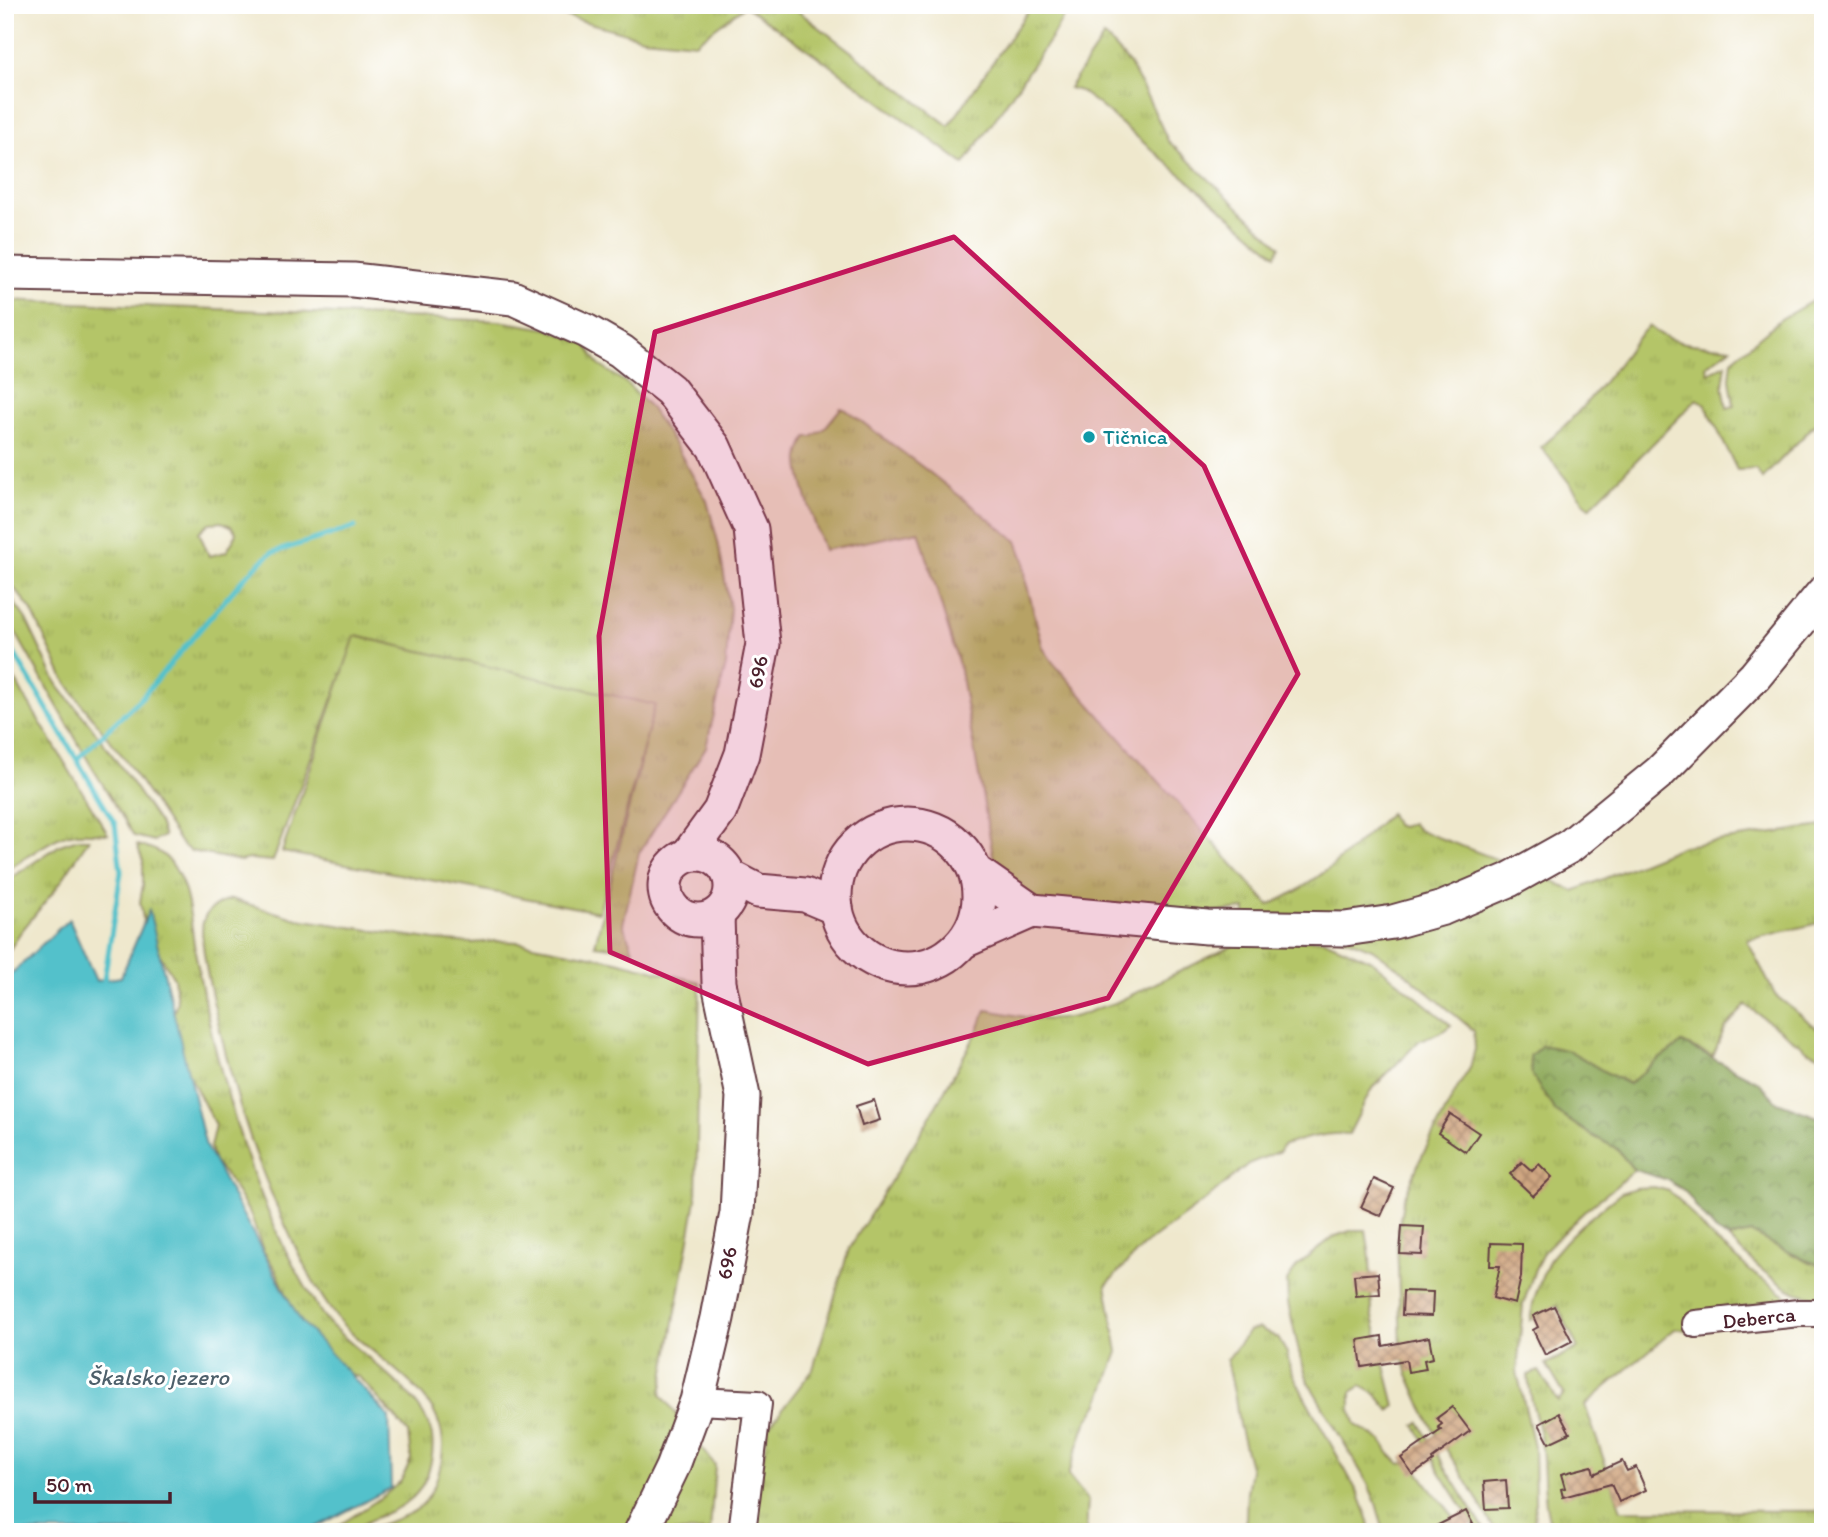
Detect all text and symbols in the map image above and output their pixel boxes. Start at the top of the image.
place label: Tičnica [1103,424,1168,449]
marker: Tičnica [1081,429,1097,445]
street label: 696 [742,653,773,691]
street label: 696 [711,1244,742,1282]
street label: Deberca [1721,1301,1797,1334]
water label: Škalsko jezero [87,1363,230,1391]
scale bar [35,1460,170,1504]
text: 50 m [46,1472,93,1497]

